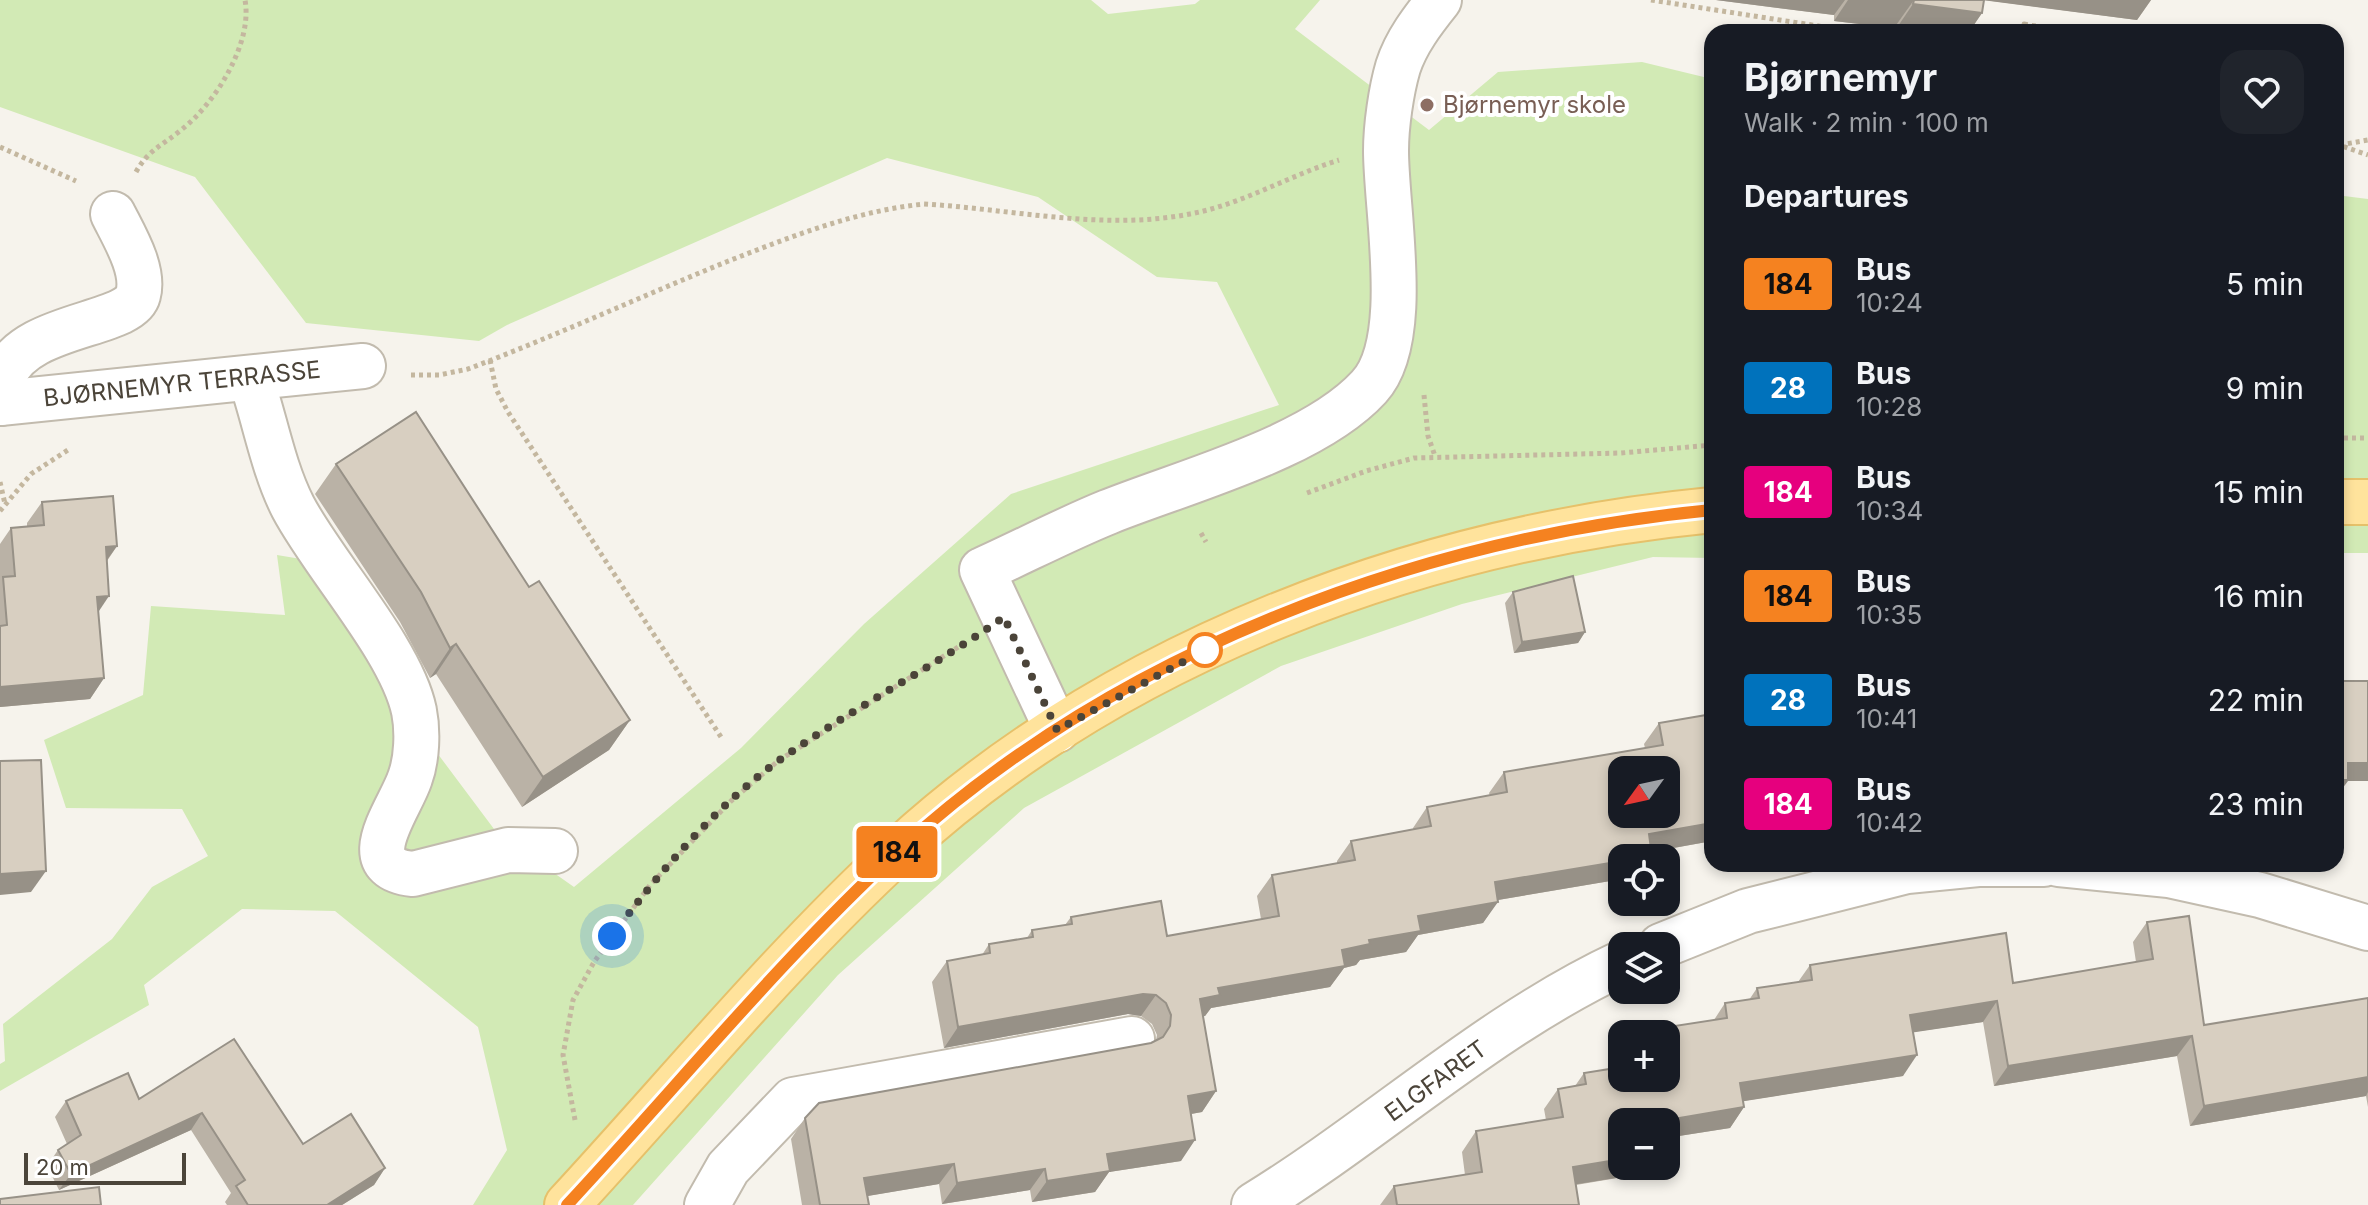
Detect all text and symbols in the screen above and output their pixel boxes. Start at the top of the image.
button: heart [2220,50,2304,134]
text: Bjørnemyr [1744,54,1937,100]
place label: Bjørnemyr skole [1443,90,1626,119]
marker: Bjørnemyr skole [1418,96,1436,114]
text: Walk · 2 min · 100 m [1744,107,1989,138]
text: Departures [1744,178,1909,214]
text: Bus [1856,251,1911,287]
text: 5 min [2226,266,2304,302]
text: 184 [1763,267,1813,301]
text: 10:24 [1856,287,1923,318]
street label: BJØRNEMYR TERRASSE [42,355,322,412]
text: Bus [1856,355,1911,391]
text: 9 min [2226,370,2304,406]
text: 28 [1770,371,1806,405]
text: 10:28 [1856,391,1922,422]
text: Bus [1856,459,1911,495]
text: 15 min [2214,474,2304,510]
text: 184 [1763,475,1813,509]
text: 10:34 [1856,495,1923,526]
text: Bus [1856,563,1911,599]
text: 16 min [2213,578,2304,614]
text: 184 [1763,579,1813,613]
text: 10:35 [1856,599,1922,630]
unlabelled marker [1188,633,1222,667]
text: Bus [1856,667,1911,703]
text: 22 min [2208,682,2304,718]
text: 28 [1770,683,1806,717]
text: 10:41 [1856,703,1917,734]
north arrow [1608,756,1680,828]
map controls [1608,756,1680,1180]
text: Bus [1856,771,1911,807]
text: 23 min [2207,786,2304,822]
text: 184 [1763,787,1813,821]
text: 10:42 [1856,807,1923,838]
line badge: 184 [851,826,943,878]
text: 184 [872,835,922,869]
button: locate [1608,844,1680,916]
your location [592,916,632,956]
button: layers [1608,932,1680,1004]
button: + [1608,1020,1680,1092]
street label: ELGFARET [1379,1034,1492,1127]
button: − [1608,1108,1680,1180]
scale bar [24,1149,186,1185]
text: 20 m [36,1154,89,1180]

